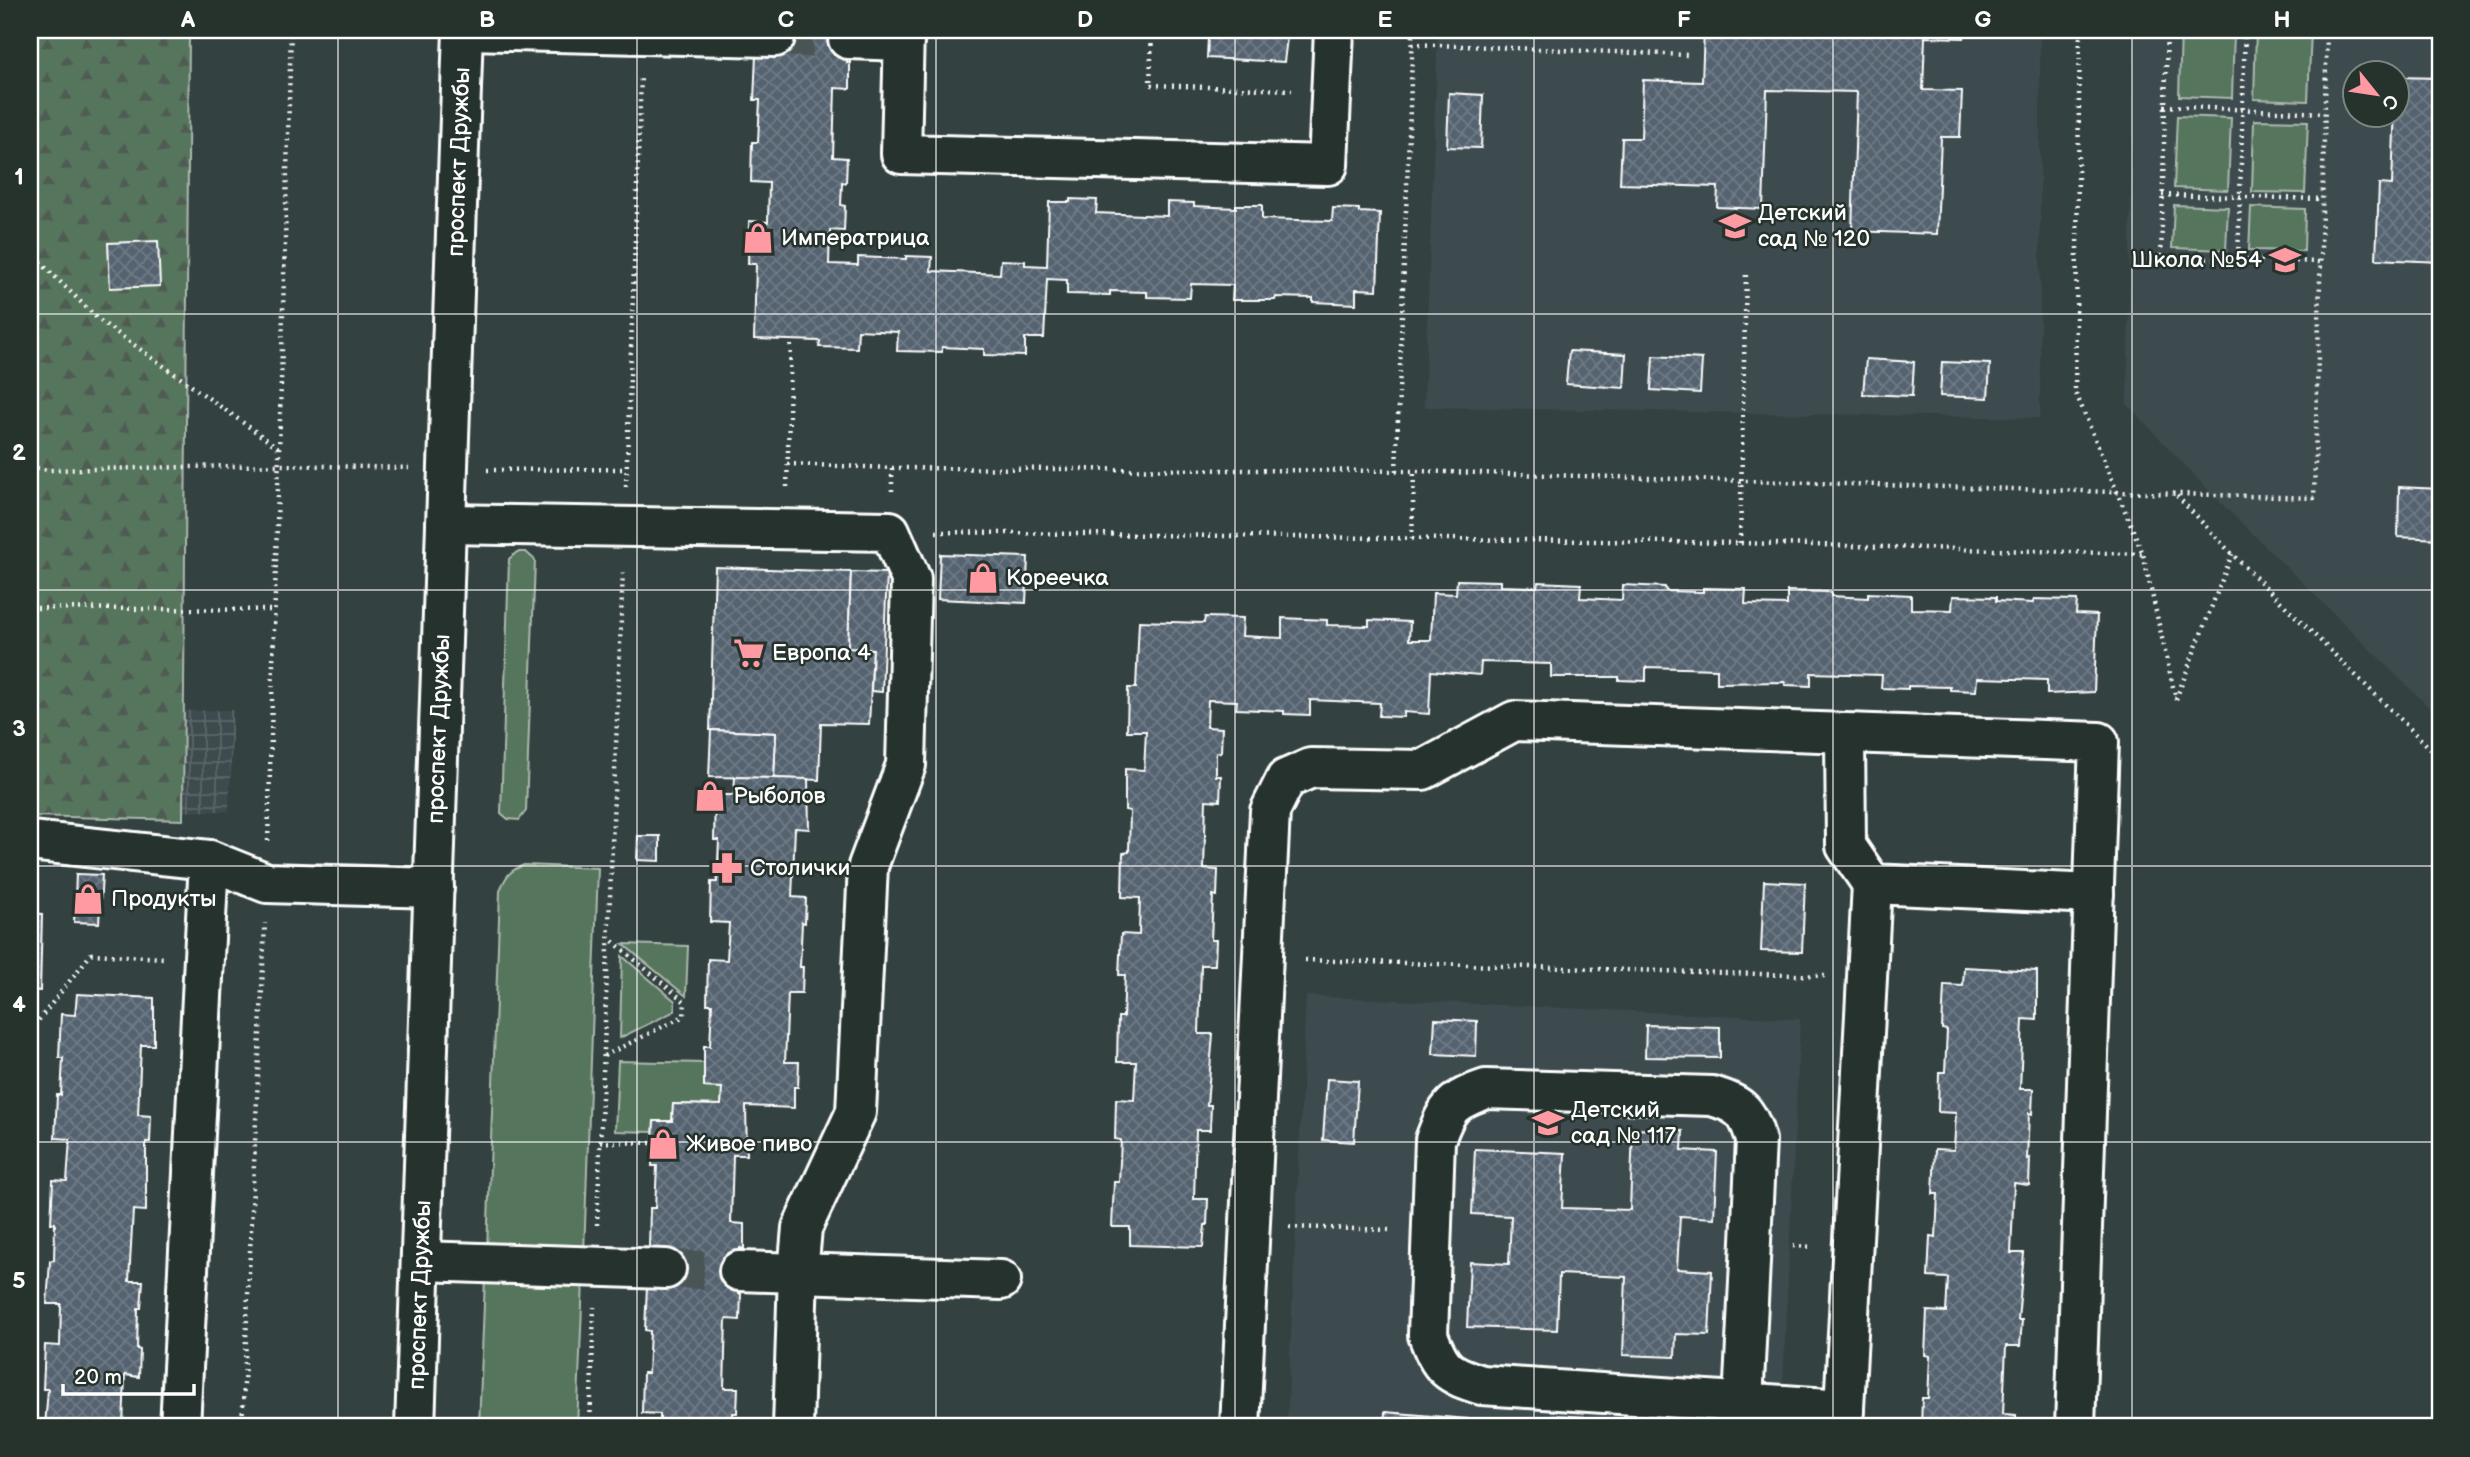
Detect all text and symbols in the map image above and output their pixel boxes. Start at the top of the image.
text: A [180,6,196,34]
text: B [479,6,495,34]
text: C [778,6,794,34]
text: D [1077,6,1093,34]
text: E [1378,6,1393,34]
text: F [1677,6,1691,34]
text: G [1975,6,1992,34]
text: H [2273,6,2291,34]
north arrow [2340,60,2410,130]
street label: проспект Дружбы [442,67,476,257]
text: С [2376,90,2403,113]
text: 1 [14,163,24,191]
place label: Детский сад № 120 [1758,199,1870,253]
school or university icon: Детский сад № 120 [1718,209,1752,243]
shop icon: Императрица [741,221,775,255]
place label: Императрица [781,224,930,252]
school or university icon: Школа №54 [2268,243,2302,277]
place label: Школа №54 [2131,246,2262,274]
text: 2 [12,439,26,467]
shop icon: Кореечка [966,561,1000,595]
place label: Кореечка [1006,564,1109,592]
street label: проспект Дружбы [422,634,456,824]
supermarket icon: Европа 4 [732,636,766,670]
place label: Европа 4 [772,639,871,667]
text: 3 [12,715,26,743]
shop icon: Рыболов [693,779,727,813]
place label: Рыболов [733,782,826,810]
pharmacy icon: Столички [710,851,744,885]
place label: Столички [750,854,850,882]
shop icon: Продукты [71,882,105,916]
place label: Продукты [111,885,217,913]
text: 4 [12,991,26,1019]
place label: Детский сад № 117 [1571,1096,1677,1150]
school or university icon: Детский сад № 117 [1531,1106,1565,1140]
shop icon: Живое пиво [646,1127,680,1161]
place label: Живое пиво [686,1130,812,1158]
street label: проспект Дружбы [403,1200,437,1390]
text: 5 [12,1267,26,1295]
scale bar [63,1352,194,1396]
text: 20 m [74,1365,122,1390]

